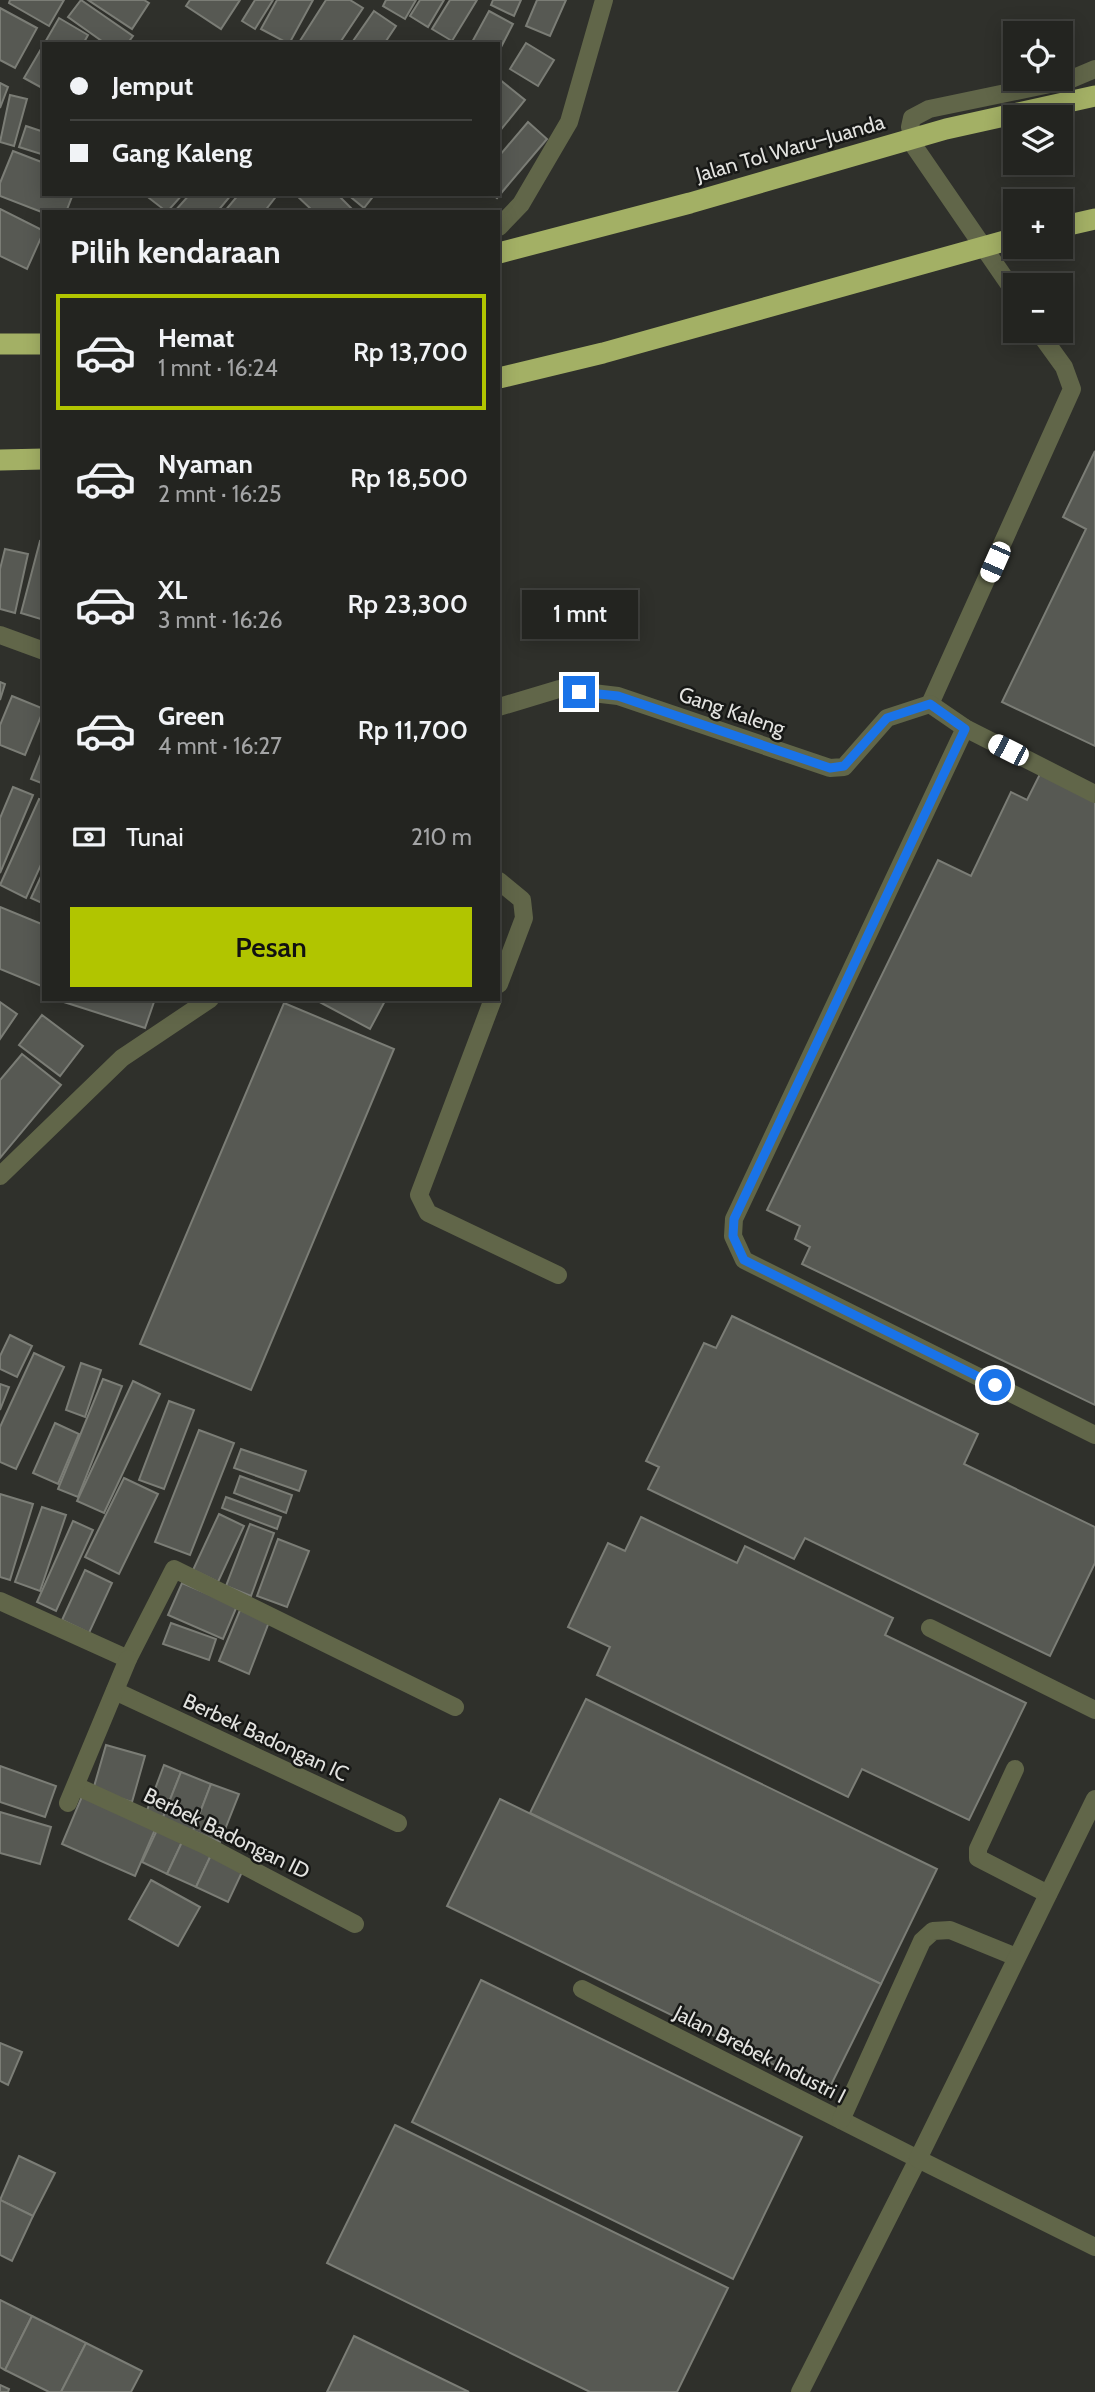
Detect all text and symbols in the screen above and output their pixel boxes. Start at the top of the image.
map controls [1003,21,1073,343]
button: locate [1003,21,1073,91]
text: Jemput [112,70,193,102]
button: layers [1003,105,1073,175]
street label: Jalan Tol Waru–Juanda [692,109,887,187]
text: Gang Kaleng [112,137,252,169]
button: + [1003,189,1073,259]
text: Pilih kendaraan [70,232,281,271]
button: − [1003,273,1073,343]
icon: car [74,321,137,384]
text: Hemat [158,322,234,354]
text: Rp 13,700 [353,336,468,368]
text: 1 mnt · 16:24 [158,354,278,382]
icon: car [74,447,137,510]
text: Nyaman [158,448,253,480]
text: Rp 18,500 [350,462,468,494]
text: 2 mnt · 16:25 [158,480,282,508]
car [977,539,1014,585]
icon: car [74,573,137,636]
text: XL [158,574,187,606]
text: Rp 23,300 [347,588,468,620]
callout: 1 mnt [521,590,637,640]
text: 1 mnt [553,600,607,628]
text: 3 mnt · 16:26 [158,606,283,634]
route end [563,676,595,708]
street label: Gang Kaleng [676,681,789,741]
icon: car [74,699,137,762]
text: Green [158,700,225,732]
text: Rp 11,700 [358,714,468,746]
car [985,731,1032,769]
text: 4 mnt · 16:27 [158,732,282,760]
icon: cash [70,818,108,856]
text: Tunai [126,821,184,853]
text: 210 m [411,823,472,851]
button: Pesan [70,907,472,987]
route start [979,1369,1011,1401]
street label: Berbek Badongan IC [179,1688,353,1786]
street label: Berbek Badongan ID [140,1782,314,1884]
street label: Jalan Brebek Industri I [669,1999,850,2108]

